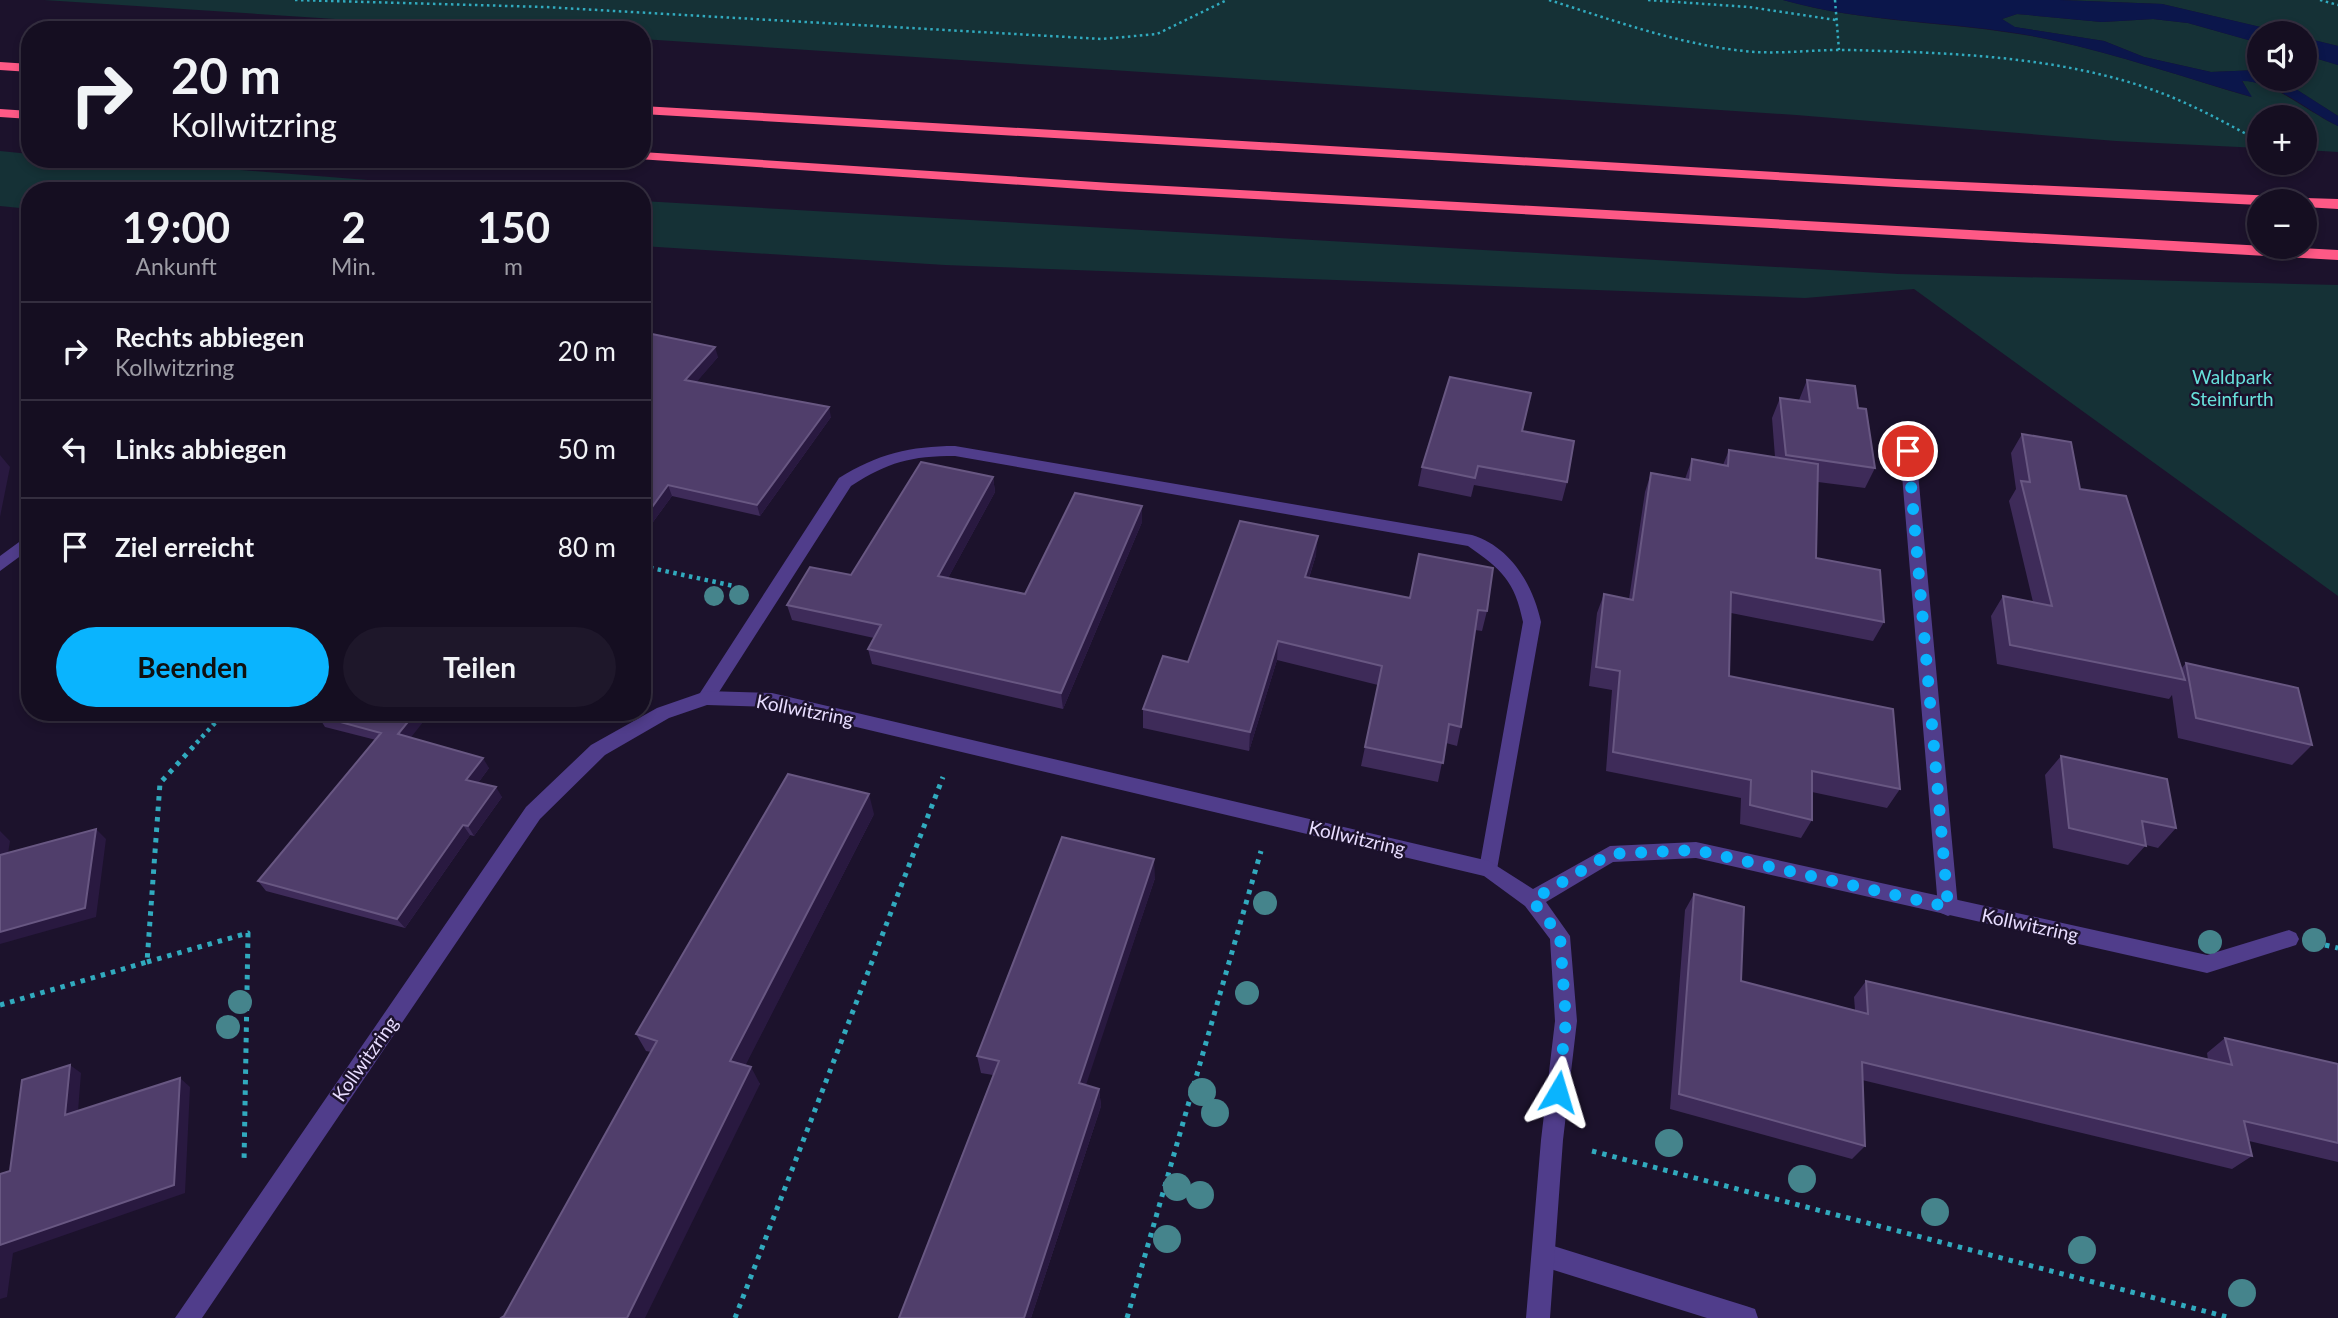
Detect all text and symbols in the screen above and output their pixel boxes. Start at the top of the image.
map controls [2247,21,2317,259]
button: sound [2247,21,2317,91]
text: 20 m [171,46,281,104]
icon: right [56,49,147,140]
text: Kollwitzring [171,105,337,144]
button: + [2247,105,2317,175]
button: − [2247,189,2317,259]
text: 19:00 [122,202,230,252]
text: 2 [341,202,366,252]
text: 150 [477,202,550,252]
text: Ankunft [135,252,217,280]
text: Min. [331,252,376,280]
text: m [504,252,523,280]
text: Rechts abbiegen [115,321,304,353]
icon: right [56,332,94,370]
text: 20 m [558,335,616,367]
text: Kollwitzring [115,353,234,381]
park label: Waldpark Steinfurth [2190,365,2274,410]
pin [1878,421,1938,481]
icon: left [56,430,94,468]
icon: arrive [1889,432,1927,470]
text: Links abbiegen [115,433,287,465]
text: 50 m [558,433,616,465]
icon: arrive [56,528,94,566]
text: Ziel erreicht [115,531,254,563]
text: 80 m [558,531,616,563]
button: Beenden [56,627,329,707]
button: Teilen [343,627,616,707]
street label: Kollwitzring [755,689,856,730]
street label: Kollwitzring [1307,815,1408,860]
street label: Kollwitzring [1980,903,2081,946]
street label: Kollwitzring [327,1012,402,1106]
position arrow [1521,1055,1595,1129]

